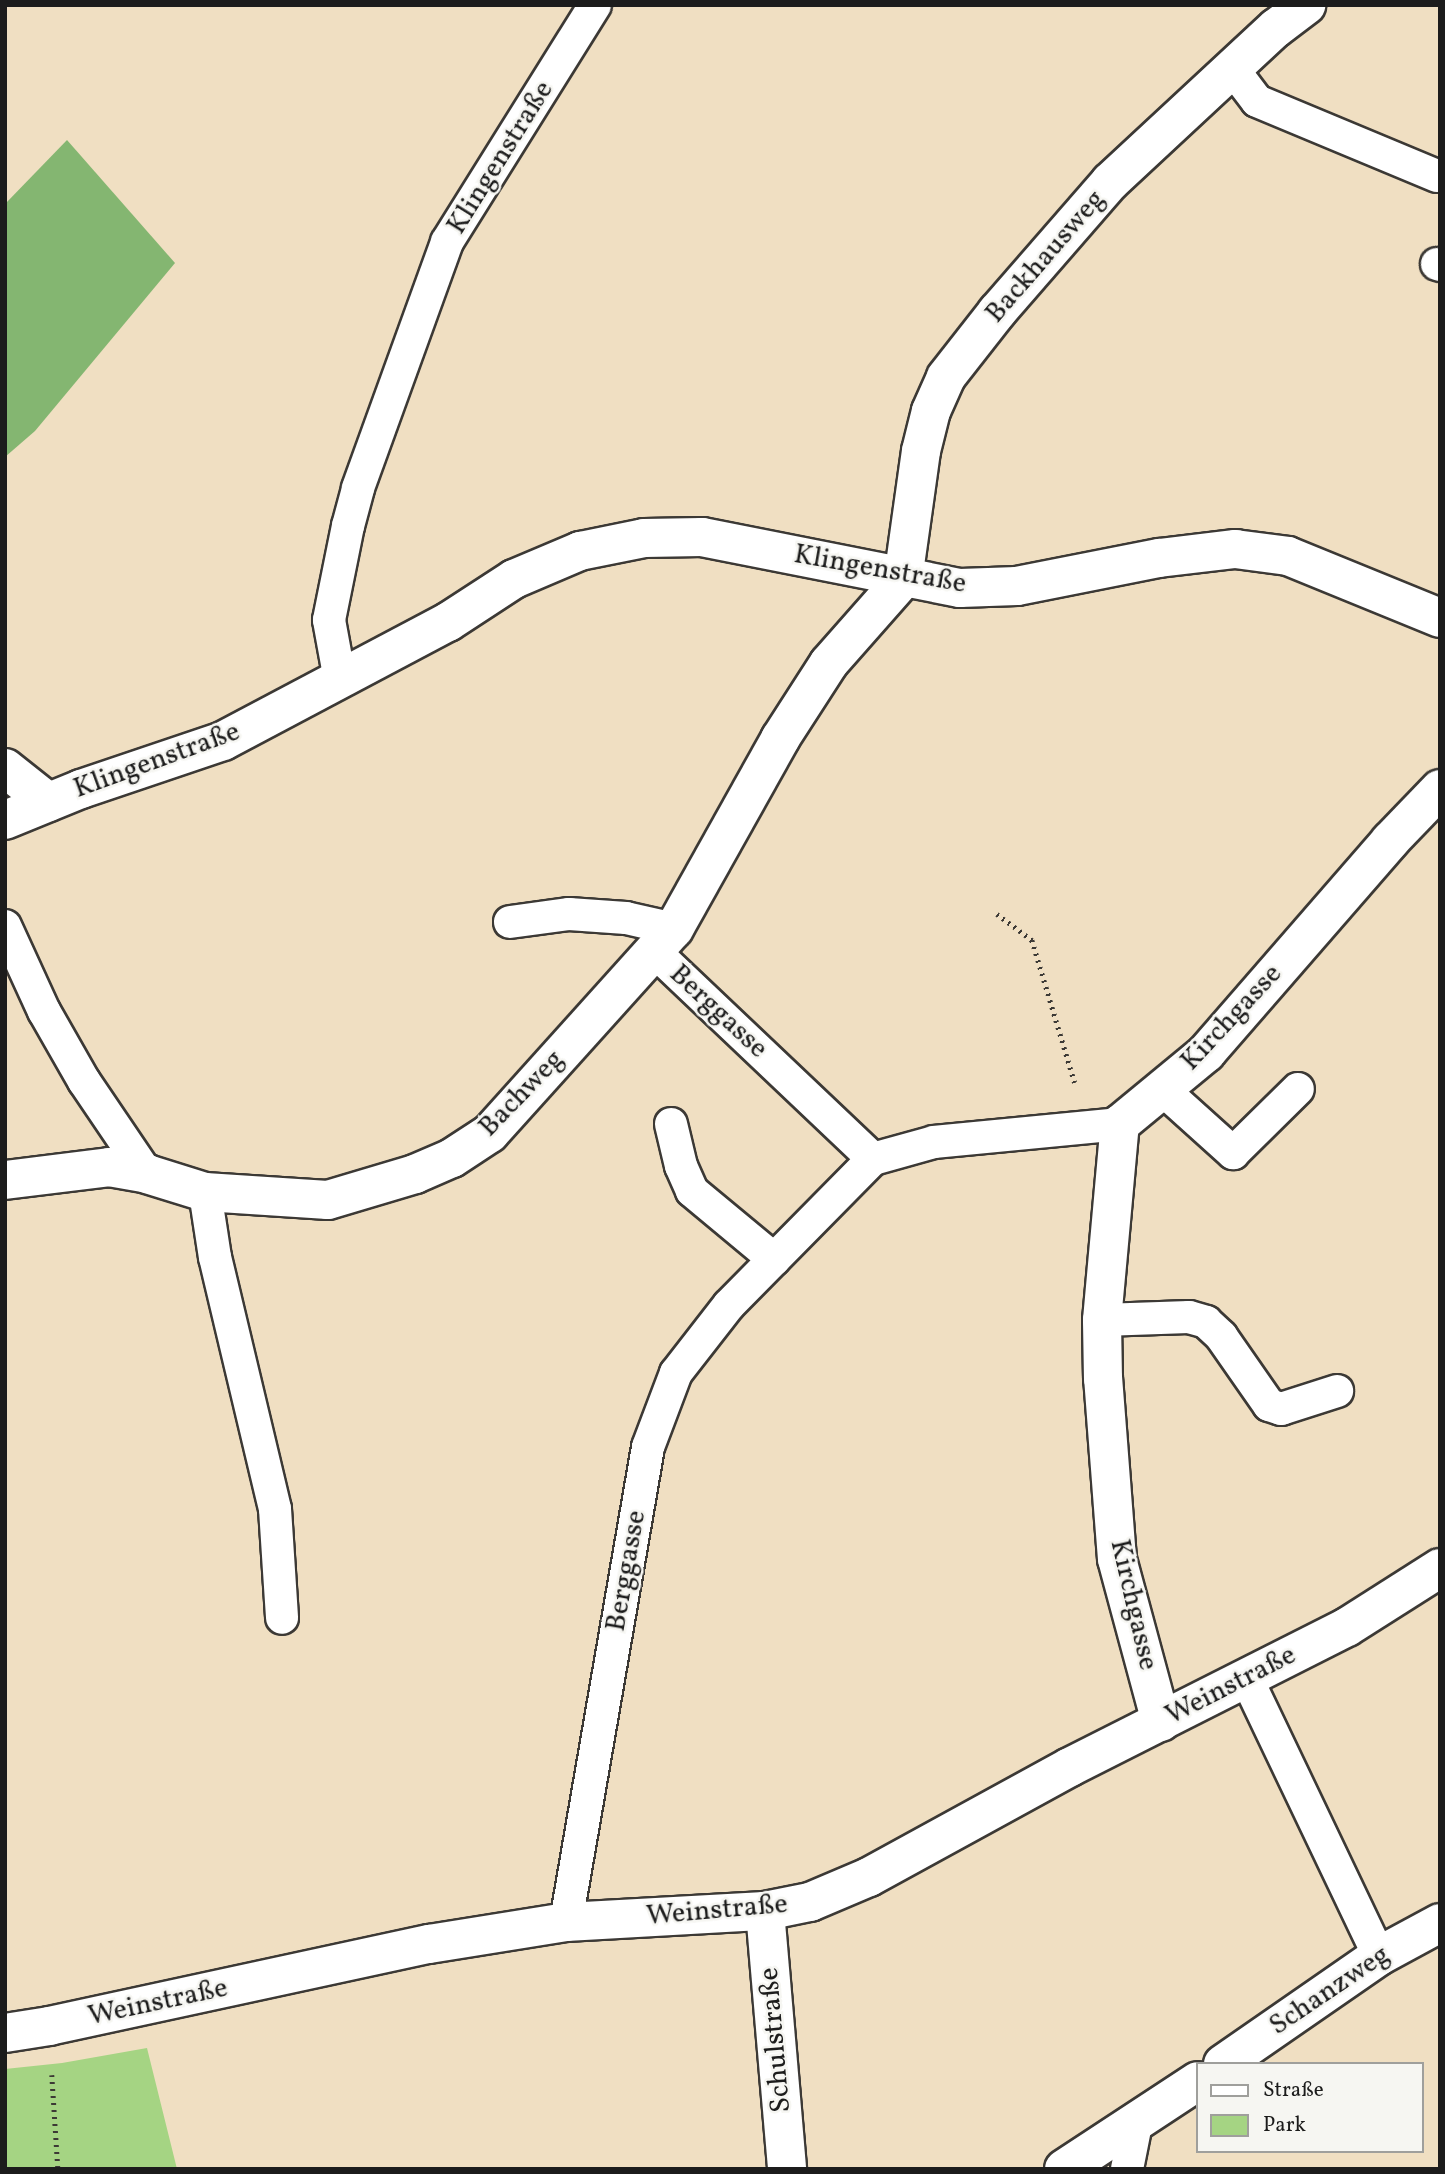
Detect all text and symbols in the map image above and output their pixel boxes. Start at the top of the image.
street label: Klingenstraße [441,75,561,241]
street label: Backhausweg [979,184,1113,330]
street label: Klingenstraße [791,538,969,602]
street label: Klingenstraße [69,715,245,807]
street label: Berggasse [662,958,774,1066]
street label: Kirchgasse [1174,958,1290,1078]
street label: Bachweg [472,1044,572,1144]
street label: Berggasse [600,1508,654,1634]
street label: Kirchgasse [1102,1536,1164,1674]
street label: Weinstraße [1160,1639,1302,1733]
street label: Weinstraße [645,1888,789,1934]
street label: Schanzweg [1264,1939,1396,2043]
street label: Schulstraße [753,1966,799,2114]
street label: Weinstraße [85,1972,231,2034]
legend [1196,2062,1424,2153]
text: Straße [1263,2076,1324,2105]
text: Park [1263,2111,1306,2140]

